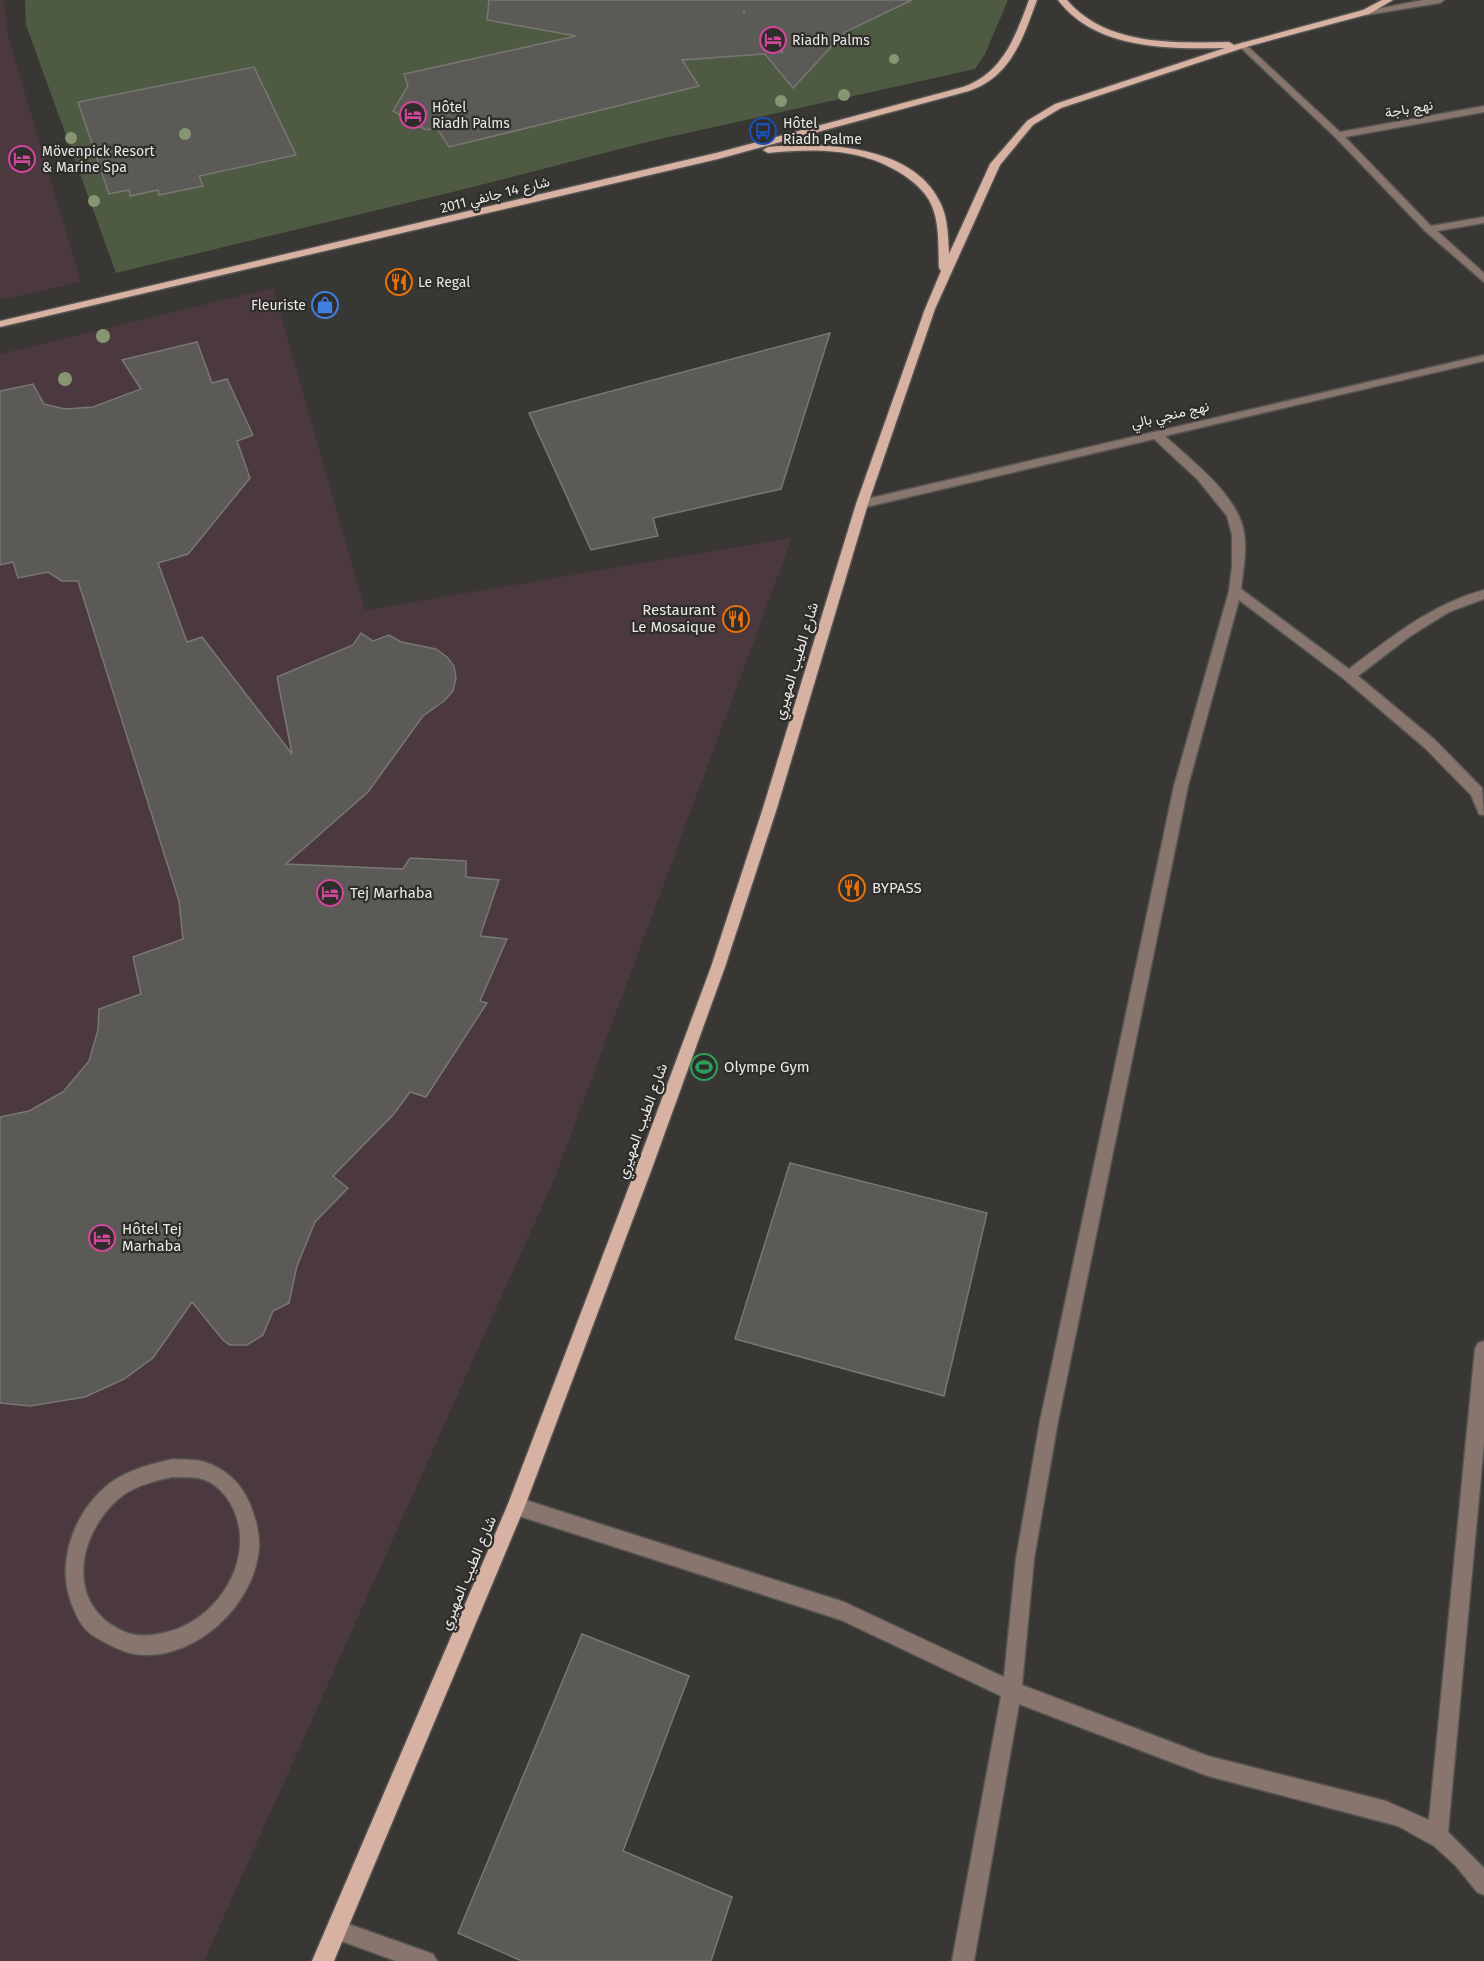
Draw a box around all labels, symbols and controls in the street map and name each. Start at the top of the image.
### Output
hotel icon: Riadh Palms [758,25,788,55]
place label: Riadh Palms [792,32,870,49]
street label: نهج باجة [1384,96,1435,124]
place label: Hôtel Riadh Palms [432,99,510,132]
hotel icon: Hôtel Riadh Palms [398,100,428,130]
place label: Hôtel Riadh Palme [783,115,862,148]
bus stop icon: Hôtel Riadh Palme [748,116,778,146]
place label: Mövenpick Resort & Marine Spa [42,143,156,176]
hotel icon: Mövenpick Resort & Marine Spa [7,144,37,174]
street label: شارع 14 جانفي 2011 [438,173,552,220]
restaurant icon: Le Regal [384,267,414,297]
place label: Le Regal [418,274,470,291]
shop icon: Fleuriste [310,290,340,320]
place label: Fleuriste [251,297,306,314]
street label: نهج منجي بالي [1129,398,1211,435]
street label: شارع الطيب المهيري [770,600,826,723]
place label: Restaurant Le Mosaique [631,601,717,636]
restaurant icon: Restaurant Le Mosaique [721,604,751,634]
restaurant icon: BYPASS [837,873,867,903]
hotel icon: Tej Marhaba [315,878,345,908]
place label: BYPASS [872,879,922,897]
place label: Tej Marhaba [350,884,433,902]
sports icon: Olympe Gym [689,1052,719,1082]
place label: Olympe Gym [724,1058,810,1076]
street label: شارع الطيب المهيري [613,1061,675,1183]
place label: Hôtel Tej Marhaba [122,1220,182,1255]
hotel icon: Hôtel Tej Marhaba [87,1223,117,1253]
street label: شارع الطيب المهيري [436,1513,504,1634]

